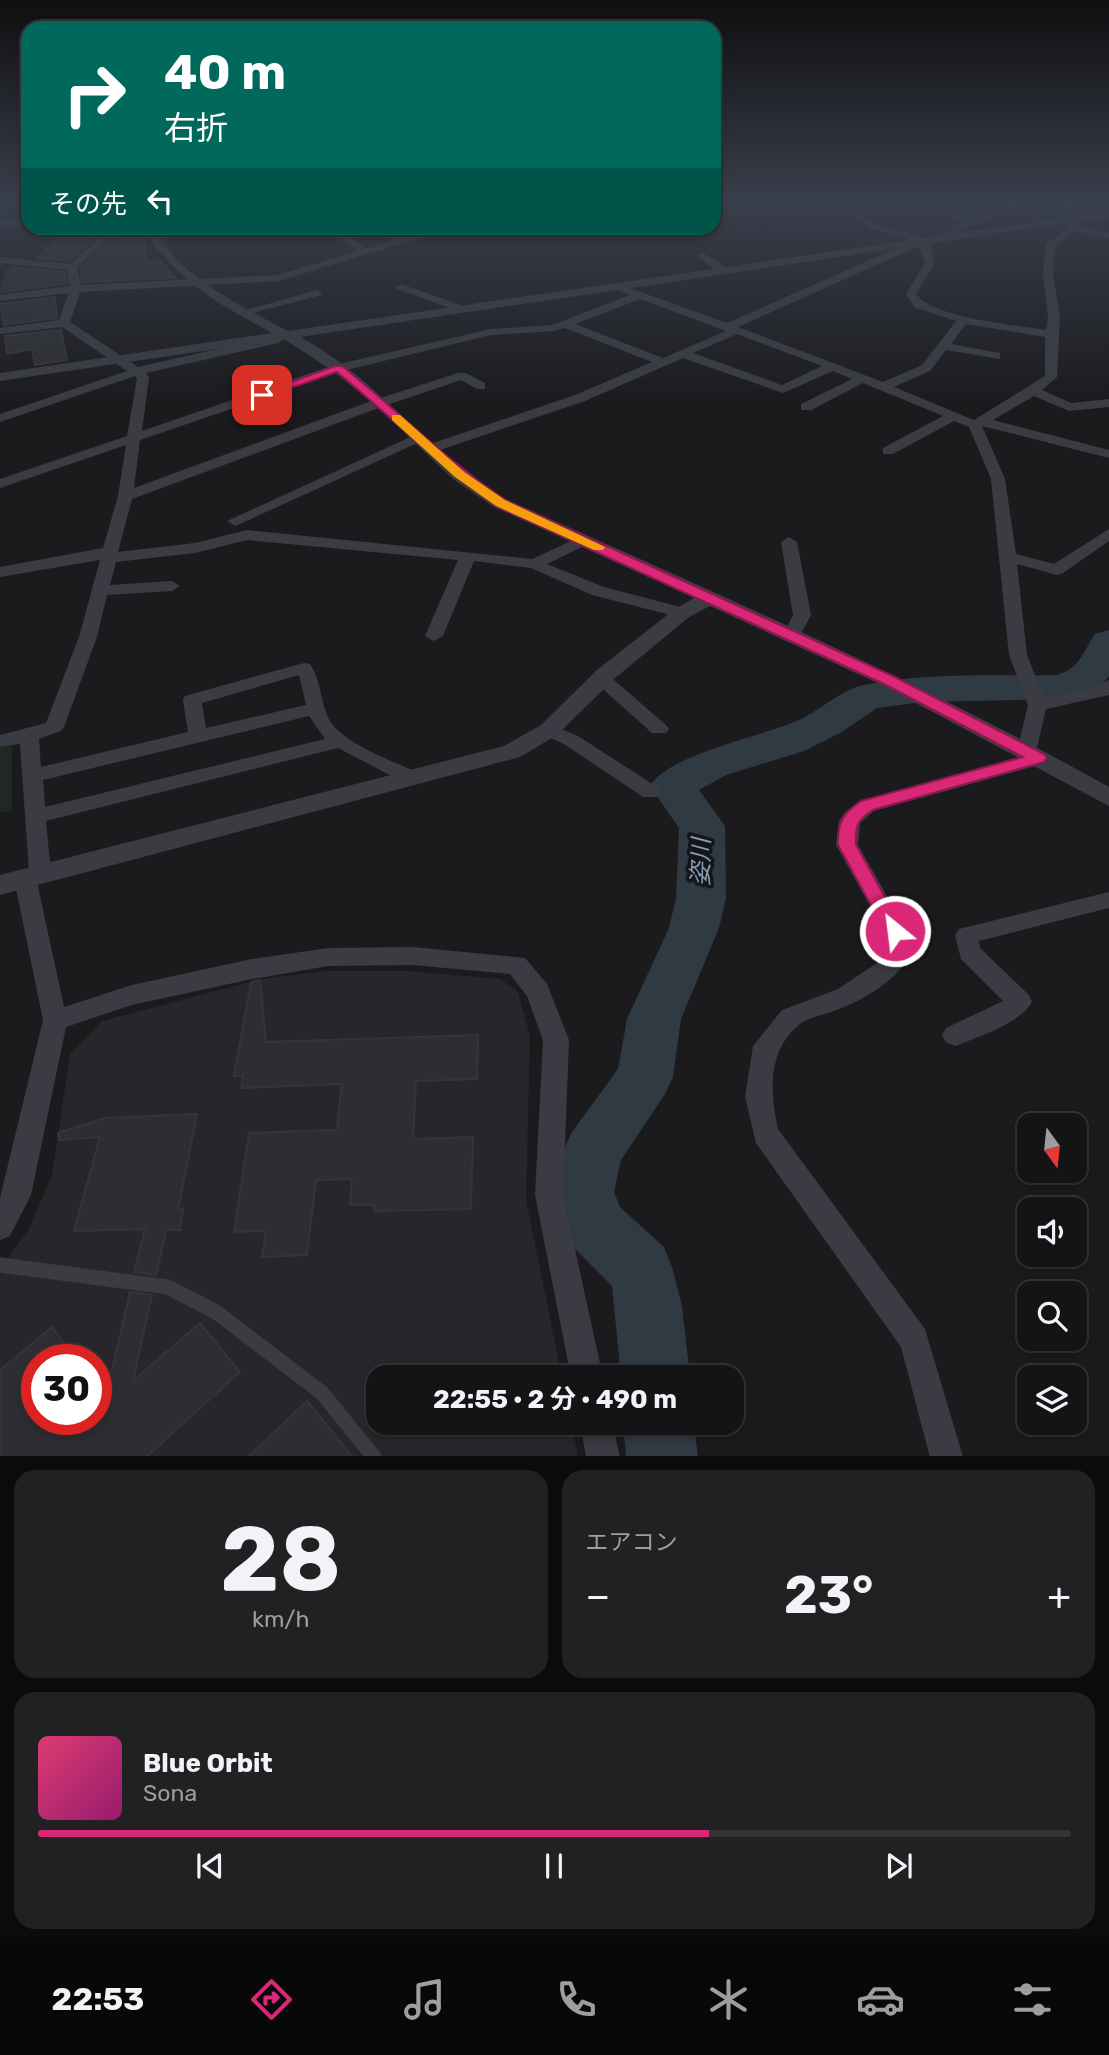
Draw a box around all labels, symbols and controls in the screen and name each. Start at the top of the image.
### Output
text: 40 m [164,43,286,101]
icon: right [49,49,140,140]
text: 右折 [164,109,228,147]
icon: left [141,182,179,220]
text: その先 [49,189,127,220]
pin [232,365,292,425]
icon: arrive [243,376,281,414]
water label: 姿川 [687,835,715,886]
position arrow [858,894,932,968]
north arrow [1017,1113,1087,1183]
map controls [1017,1113,1087,1435]
button: sound [1017,1197,1087,1267]
button: search [1017,1281,1087,1351]
speed limit sign: 30 [21,1344,112,1435]
button: layers [1017,1365,1087,1435]
text: 22:55 · 2 分 · 490 m [433,1384,677,1415]
text: 28 [220,1505,341,1613]
text: エアコン [586,1528,678,1556]
text: 23° [784,1564,873,1626]
text: − [586,1573,610,1619]
text: + [1047,1573,1071,1619]
text: km/h [252,1605,309,1633]
text: Blue Orbit [143,1748,273,1779]
text: Sona [143,1779,197,1807]
icon: previous [191,1847,229,1885]
icon: pause [535,1847,573,1885]
icon: next [880,1847,918,1885]
icon: directions [247,1975,296,2024]
icon: music [400,1975,449,2024]
icon: phone [552,1975,601,2024]
icon: climate [704,1975,753,2024]
icon: car [856,1975,905,2024]
icon: filters [1008,1975,1057,2024]
text: 22:53 [52,1980,144,2018]

